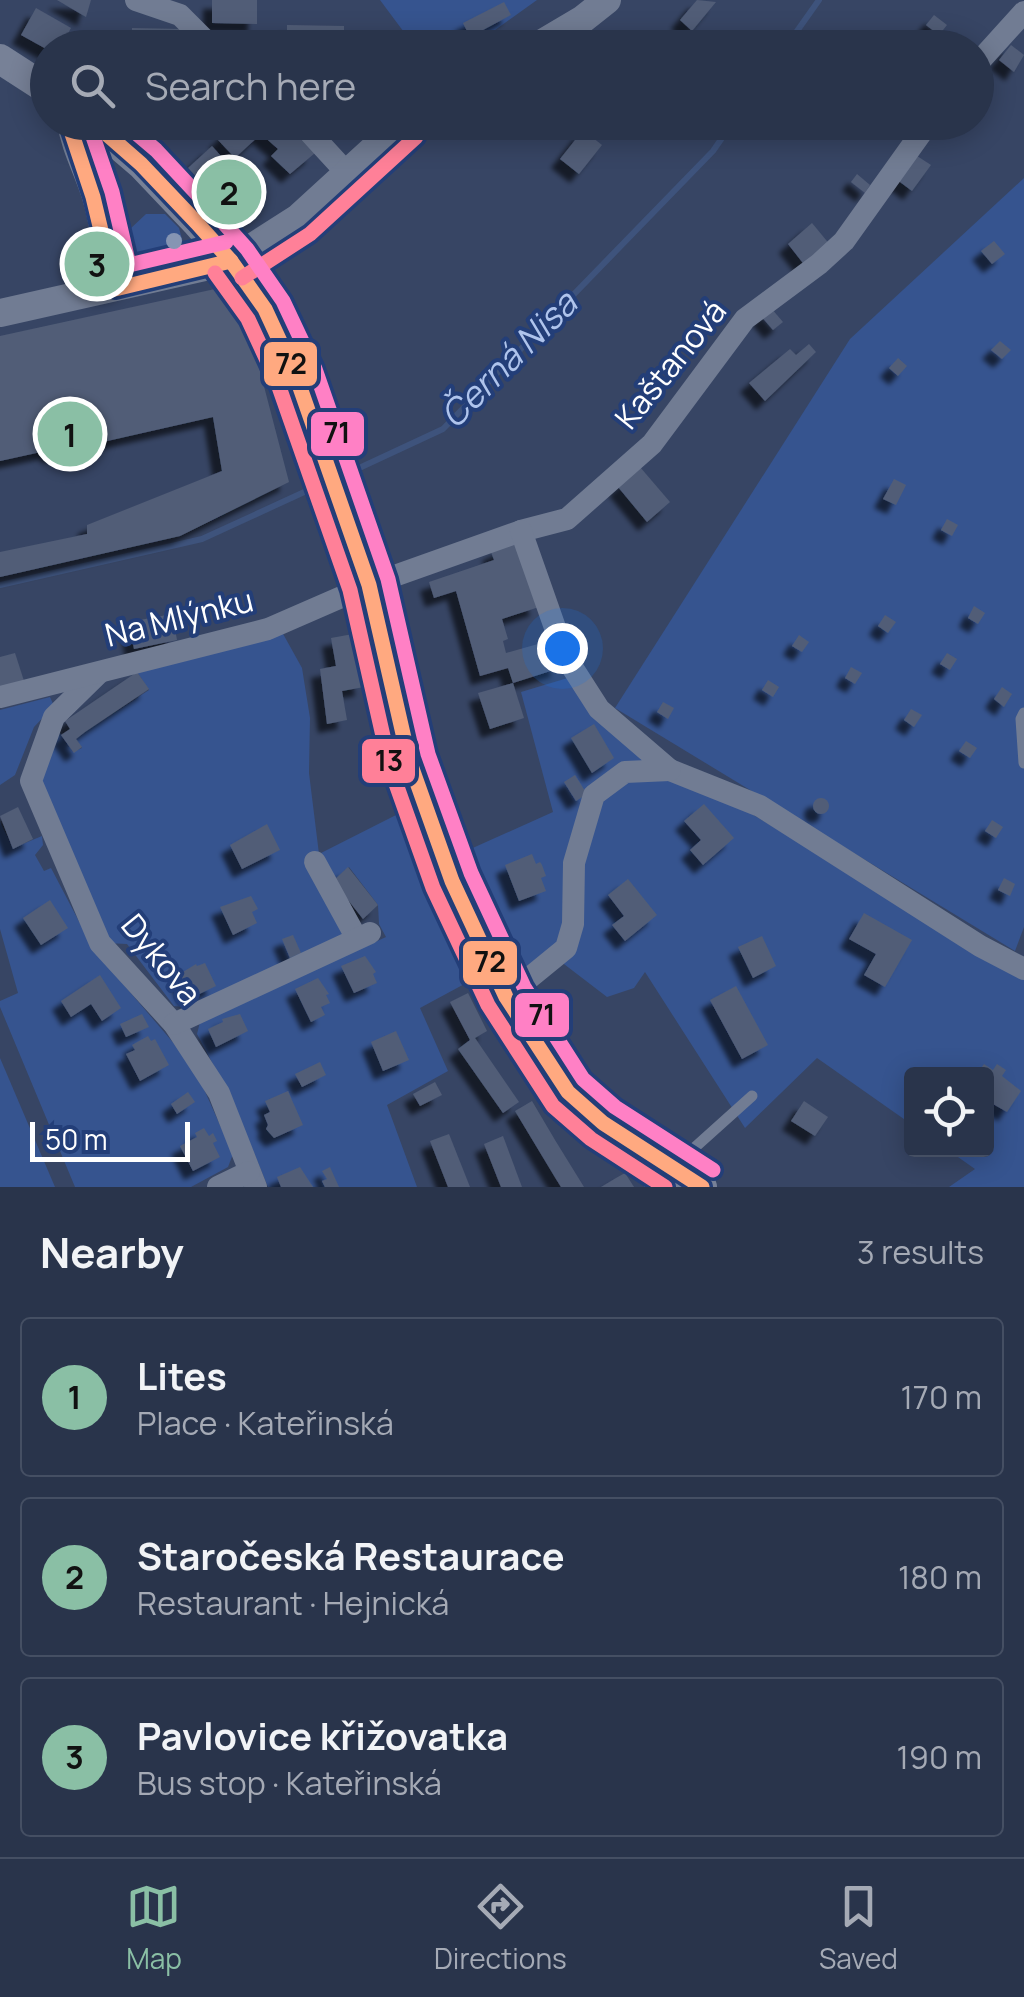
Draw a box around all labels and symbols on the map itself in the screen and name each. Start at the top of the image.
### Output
pin: 2 [196,154,262,230]
pin: 3 [64,226,130,302]
water label: Černá Nisa [429,279,588,438]
street label: Kaštanová [604,290,736,438]
line badge: 72 [262,340,319,388]
text: 72 [275,344,307,382]
pin: 1 [38,396,102,472]
line badge: 71 [309,410,366,458]
text: 71 [323,413,351,451]
street label: Na Mlýnku [100,577,258,657]
your location [537,623,588,674]
line badge: 13 [360,737,417,785]
text: 13 [375,741,403,779]
street label: Dykova [112,904,212,1014]
line badge: 72 [461,939,519,987]
text: 72 [474,942,506,980]
line badge: 71 [513,991,571,1039]
text: 71 [528,995,556,1033]
scale bar [30,1117,190,1162]

